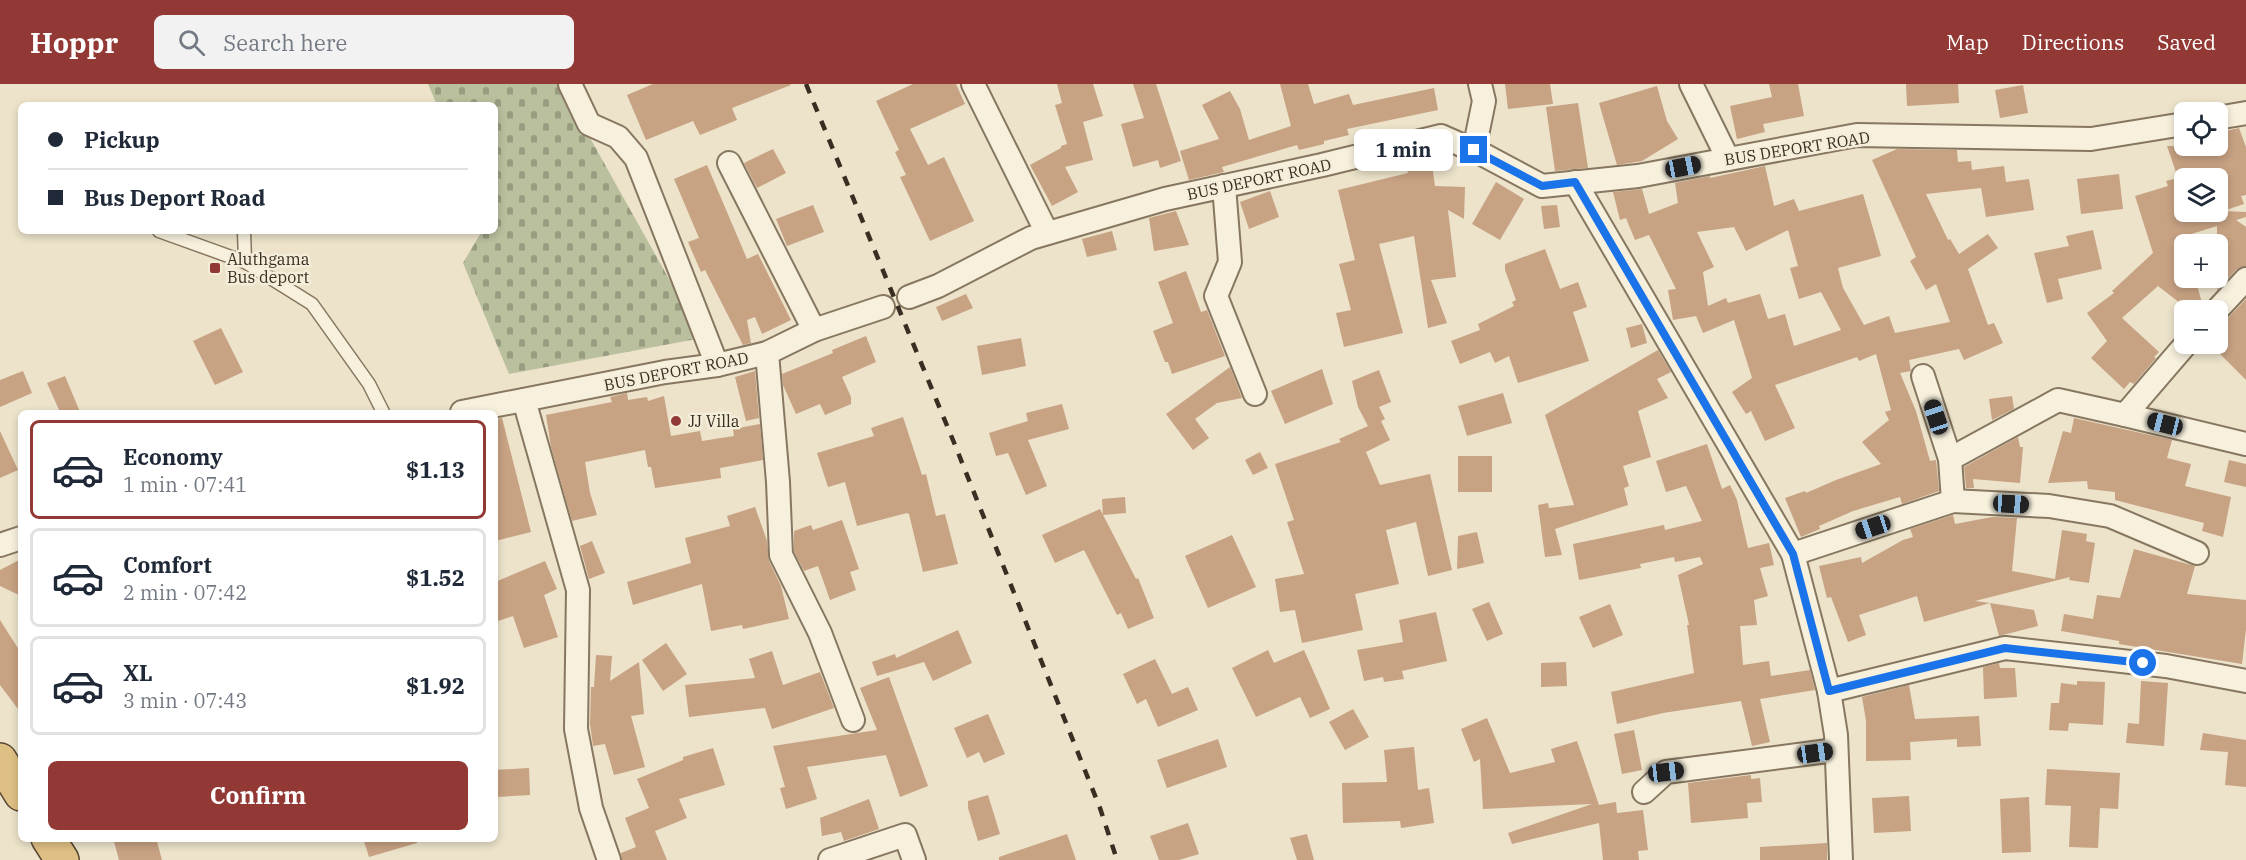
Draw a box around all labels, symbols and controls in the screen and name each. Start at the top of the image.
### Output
search box [154,15,574,69]
text: Hoppr [30,24,118,61]
icon: search [175,26,208,59]
text: Search here [223,28,347,57]
text: Map [1946,28,1989,56]
text: Directions [2022,28,2124,56]
text: Saved [2157,28,2216,56]
map controls [2174,102,2228,354]
button: locate [2174,102,2228,156]
text: Pickup [84,125,160,154]
street label: BUS DEPORT ROAD [1723,127,1871,169]
callout: 1 min [1354,129,1453,171]
text: 1 min [1376,136,1432,163]
route end [1460,136,1487,163]
street label: BUS DEPORT ROAD [1185,154,1333,204]
car [1664,155,1702,179]
button: layers [2174,168,2228,222]
text: Bus Deport Road [84,183,265,212]
button: + [2174,234,2228,288]
place label: Aluthgama Bus deport [227,249,310,287]
marker: Aluthgama Bus deport [208,261,222,275]
button: − [2174,300,2228,354]
street label: BUS DEPORT ROAD [602,347,750,395]
car [1922,397,1950,437]
place label: JJ Villa [688,411,740,431]
car [2145,411,2185,437]
marker: JJ Villa [669,414,683,428]
text: Economy [123,442,223,471]
icon: car [51,443,105,497]
text: $1.13 [406,455,465,484]
text: 1 min · 07:41 [123,471,247,498]
car [1993,494,2029,514]
car [1853,513,1893,541]
text: Comfort [123,550,212,579]
icon: car [51,551,105,605]
text: $1.52 [406,563,465,592]
text: 2 min · 07:42 [123,579,247,606]
route start [2129,649,2156,676]
text: XL [123,658,153,687]
icon: car [51,659,105,713]
text: $1.92 [406,671,465,700]
text: 3 min · 07:43 [123,687,247,714]
car [1796,742,1834,764]
button: Confirm [48,761,468,830]
car [1647,761,1685,783]

